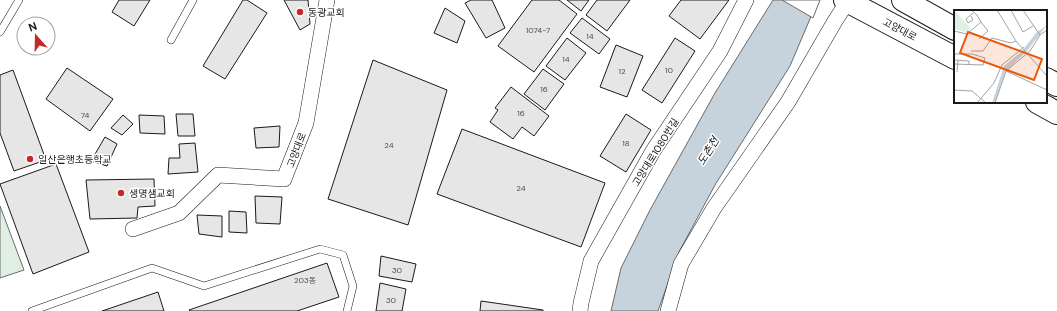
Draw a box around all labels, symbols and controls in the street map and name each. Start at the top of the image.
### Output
place label: 동광교회 [308,6,345,19]
marker: 동광교회 [295,7,305,17]
inset map [954,10,1047,103]
street label: 고양대로 [880,15,919,44]
north arrow [16,16,56,56]
text: N [26,19,39,35]
house number: 1074-7 [526,25,550,35]
house number: 14 [586,31,594,41]
house number: 14 [562,54,570,64]
house number: 10 [665,65,674,75]
house number: 12 [618,66,626,76]
house number: 16 [540,84,548,94]
house number: 16 [517,108,525,118]
house number: 74 [81,110,89,120]
street label: 고양대로1080번길 [629,116,682,189]
street label: 고양대로 [284,131,309,170]
water label: 도촌천 [694,133,723,168]
house number: 18 [622,138,630,148]
house number: 24 [384,140,394,150]
place label: 일산은행초등학교 [38,153,112,166]
marker: 일산은행초등학교 [25,154,35,164]
house number: 24 [516,183,526,193]
place label: 생명샘교회 [129,187,175,200]
marker: 생명샘교회 [116,188,126,198]
house number: 30 [392,265,403,275]
house number: 203동 [294,275,316,285]
house number: 30 [386,295,397,305]

